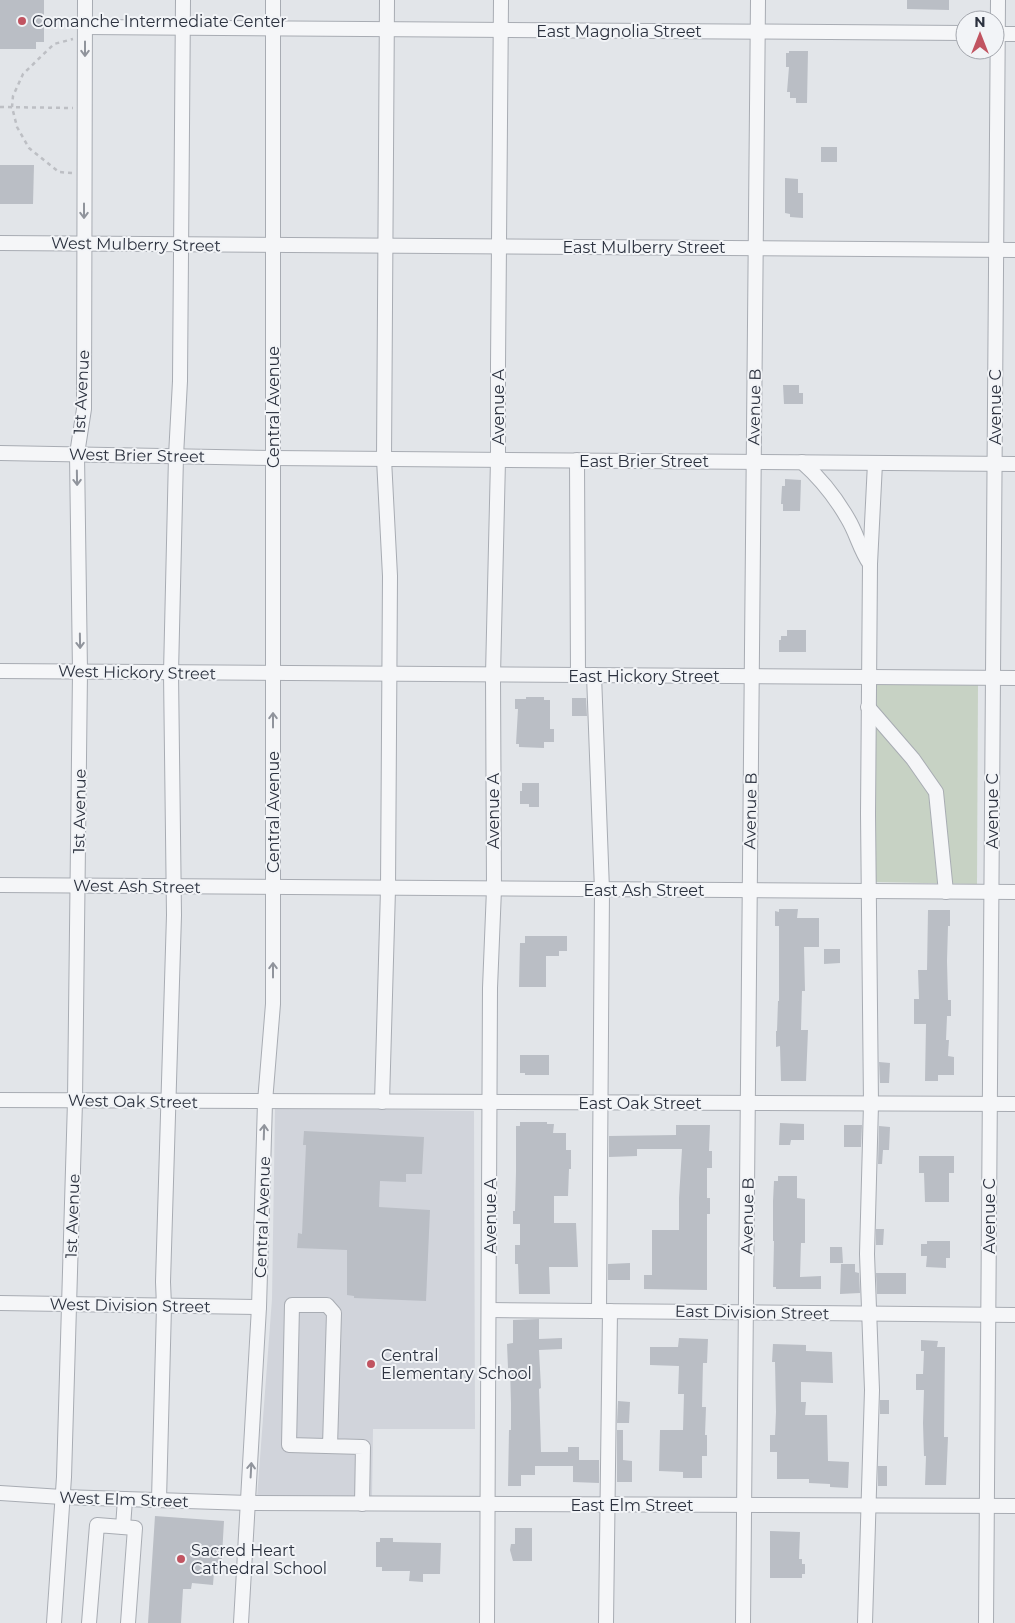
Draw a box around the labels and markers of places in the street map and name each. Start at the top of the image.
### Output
place label: Comanche Intermediate Center [32,12,287,31]
marker: Comanche Intermediate Center [16,15,28,27]
place label: Central Elementary School [381,1346,532,1383]
marker: Central Elementary School [365,1358,377,1370]
place label: Sacred Heart Cathedral School [191,1541,327,1578]
marker: Sacred Heart Cathedral School [175,1553,187,1565]

